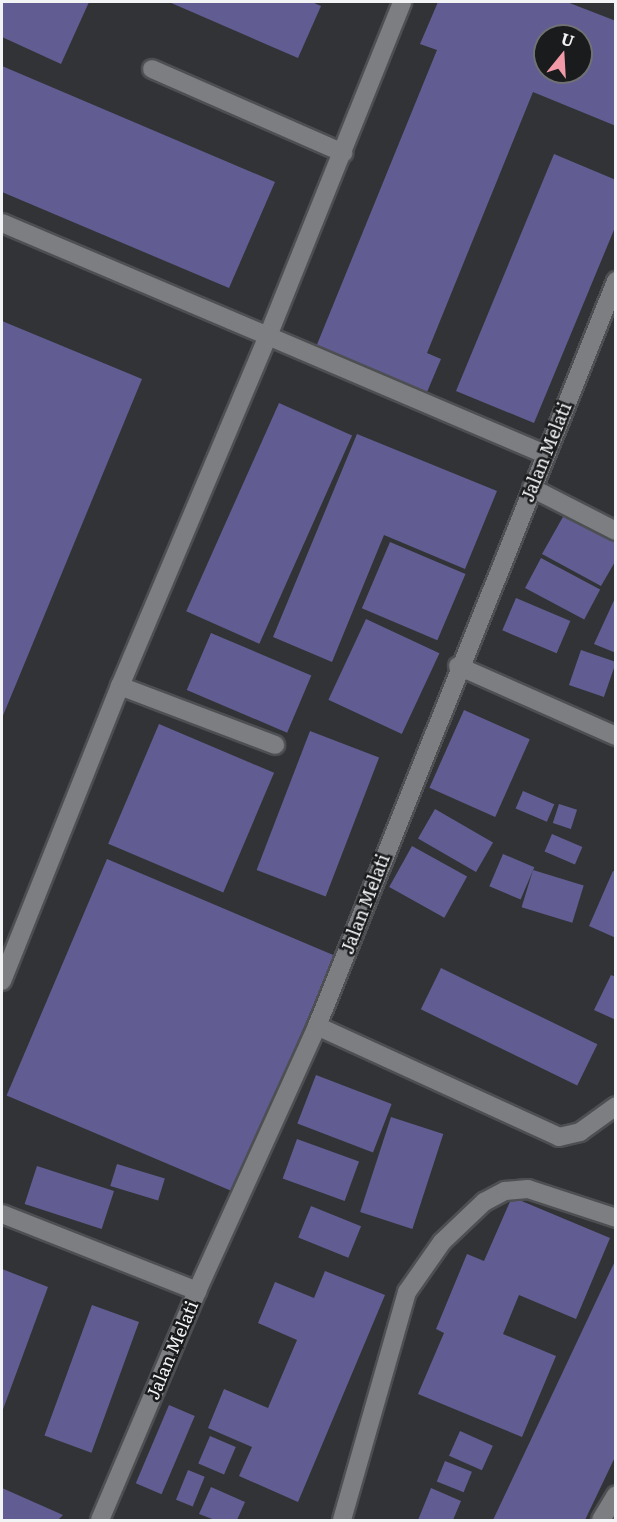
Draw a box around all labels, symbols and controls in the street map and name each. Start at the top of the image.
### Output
north arrow [533,24,593,84]
text: U [558,25,578,52]
street label: Jalan Melati [516,399,576,505]
street label: Jalan Melati [336,851,394,957]
street label: Jalan Melati [141,1297,203,1403]

